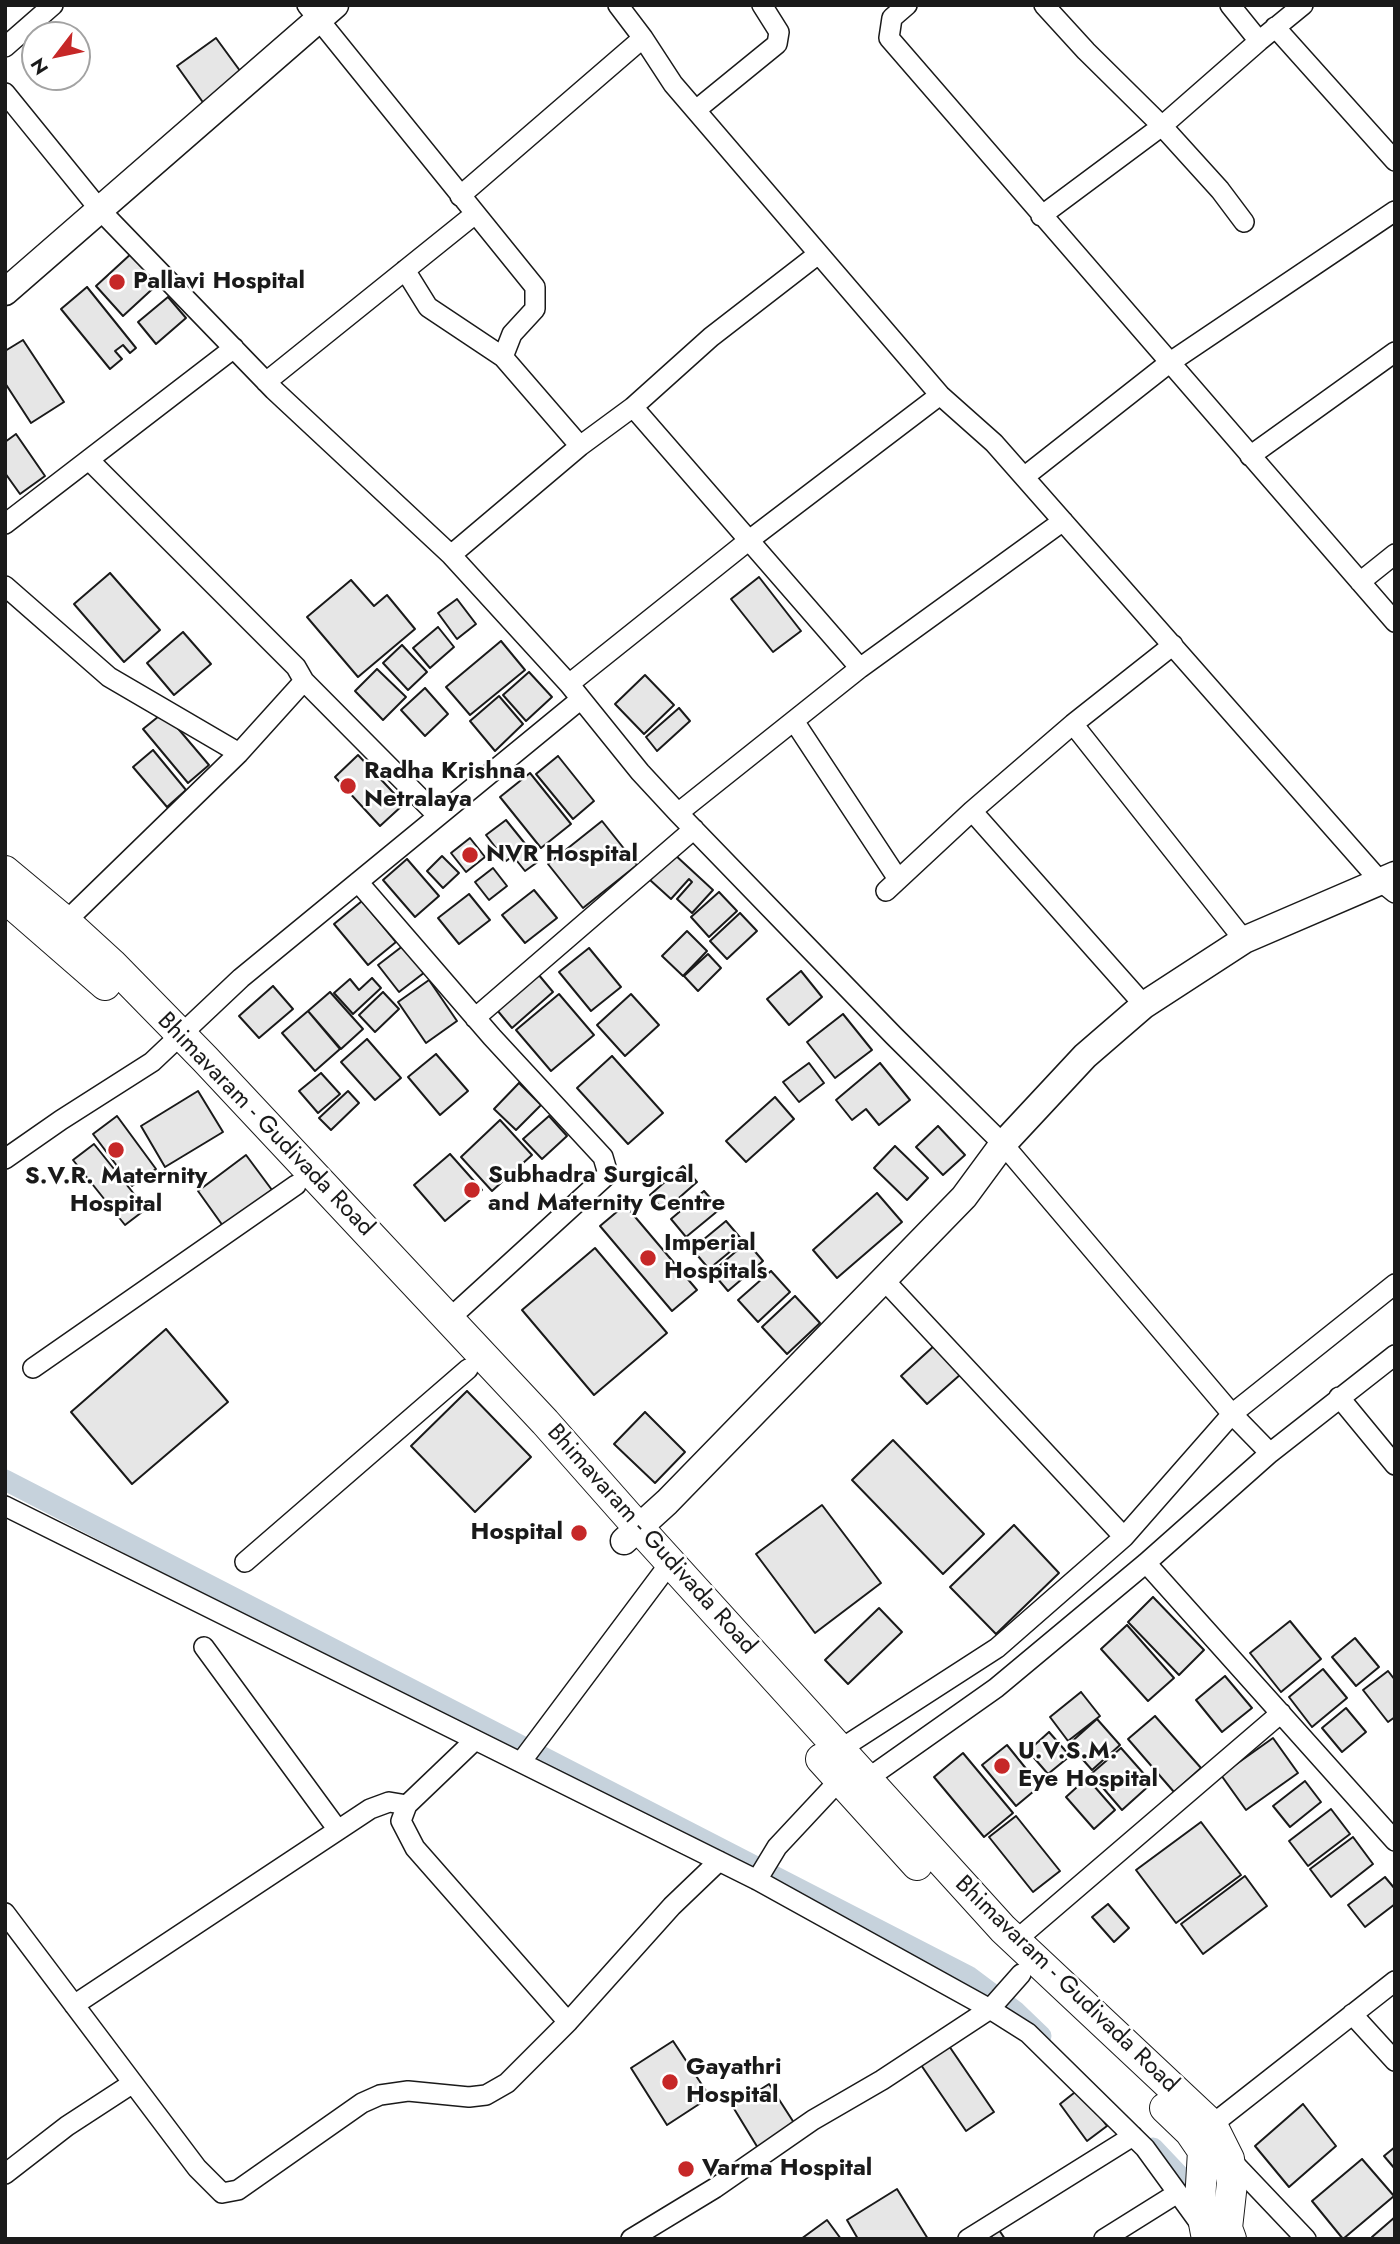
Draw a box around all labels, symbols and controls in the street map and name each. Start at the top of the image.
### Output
north arrow [21,21,91,91]
text: N [24,53,55,80]
place label: Pallavi Hospital [133,268,305,296]
marker: Pallavi Hospital [107,272,127,292]
place label: Radha Krishna Netralaya [364,758,526,814]
marker: Radha Krishna Netralaya [338,776,358,796]
place label: NVR Hospital [486,841,638,869]
marker: NVR Hospital [460,845,480,865]
street label: Bhimavaram - Gudivada Road [151,1007,379,1243]
marker: S.V.R. Maternity Hospital [106,1140,126,1160]
place label: Subhadra Surgical and Maternity Centre [488,1162,725,1218]
place label: S.V.R. Maternity Hospital [25,1163,207,1219]
marker: Subhadra Surgical and Maternity Centre [462,1180,482,1200]
place label: Imperial Hospitals [664,1230,767,1286]
marker: Imperial Hospitals [638,1248,658,1268]
street label: Bhimavaram - Gudivada Road [540,1419,762,1661]
place label: Hospital [471,1519,563,1547]
marker: Hospital [569,1523,589,1543]
place label: U.V.S.M. Eye Hospital [1018,1738,1158,1794]
marker: U.V.S.M. Eye Hospital [992,1756,1012,1776]
street label: Bhimavaram - Gudivada Road [948,1871,1184,2099]
place label: Gayathri Hospital [686,2054,782,2110]
marker: Gayathri Hospital [660,2072,680,2092]
place label: Varma Hospital [702,2155,872,2183]
marker: Varma Hospital [676,2159,696,2179]

